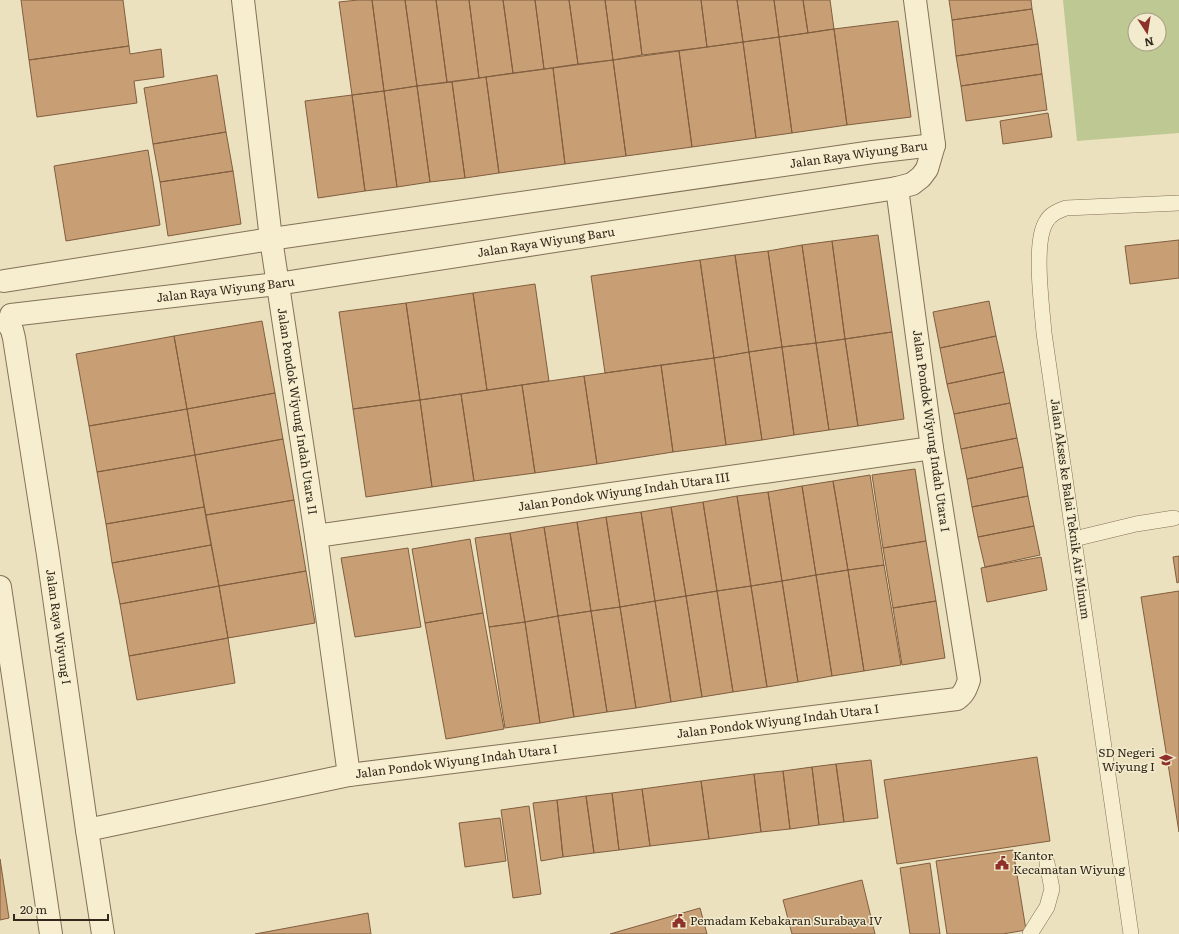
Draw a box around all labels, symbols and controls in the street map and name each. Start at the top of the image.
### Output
north arrow [1127,12,1167,52]
text: N [1143,34,1155,52]
street label: Jalan Raya Wiyung Baru [788,136,929,172]
street label: Jalan Raya Wiyung Baru [476,222,616,261]
street label: Jalan Raya Wiyung Baru [155,271,296,306]
street label: Jalan Pondok Wiyung Indah Utara II [274,307,323,516]
street label: Jalan Pondok Wiyung Indah Utara I [909,329,955,533]
street label: Jalan Akses ke Balai Teknik Air Minum [1047,397,1095,621]
street label: Jalan Pondok Wiyung Indah Utara III [517,467,731,515]
street label: Jalan Raya Wiyung I [42,568,76,686]
street label: Jalan Pondok Wiyung Indah Utara I [675,699,880,742]
street label: Jalan Pondok Wiyung Indah Utara I [354,739,559,782]
place label: SD Negeri Wiyung I [1098,743,1155,775]
school or university icon: SD Negeri Wiyung I [1158,752,1174,768]
place label: Kantor Kecamatan Wiyung [1013,846,1126,878]
public building icon: Kantor Kecamatan Wiyung [994,855,1010,871]
scale bar [14,896,108,922]
text: 20 m [20,900,47,918]
place label: Pemadam Kebakaran Surabaya IV [690,911,883,929]
public building icon: Pemadam Kebakaran Surabaya IV [671,913,687,929]

